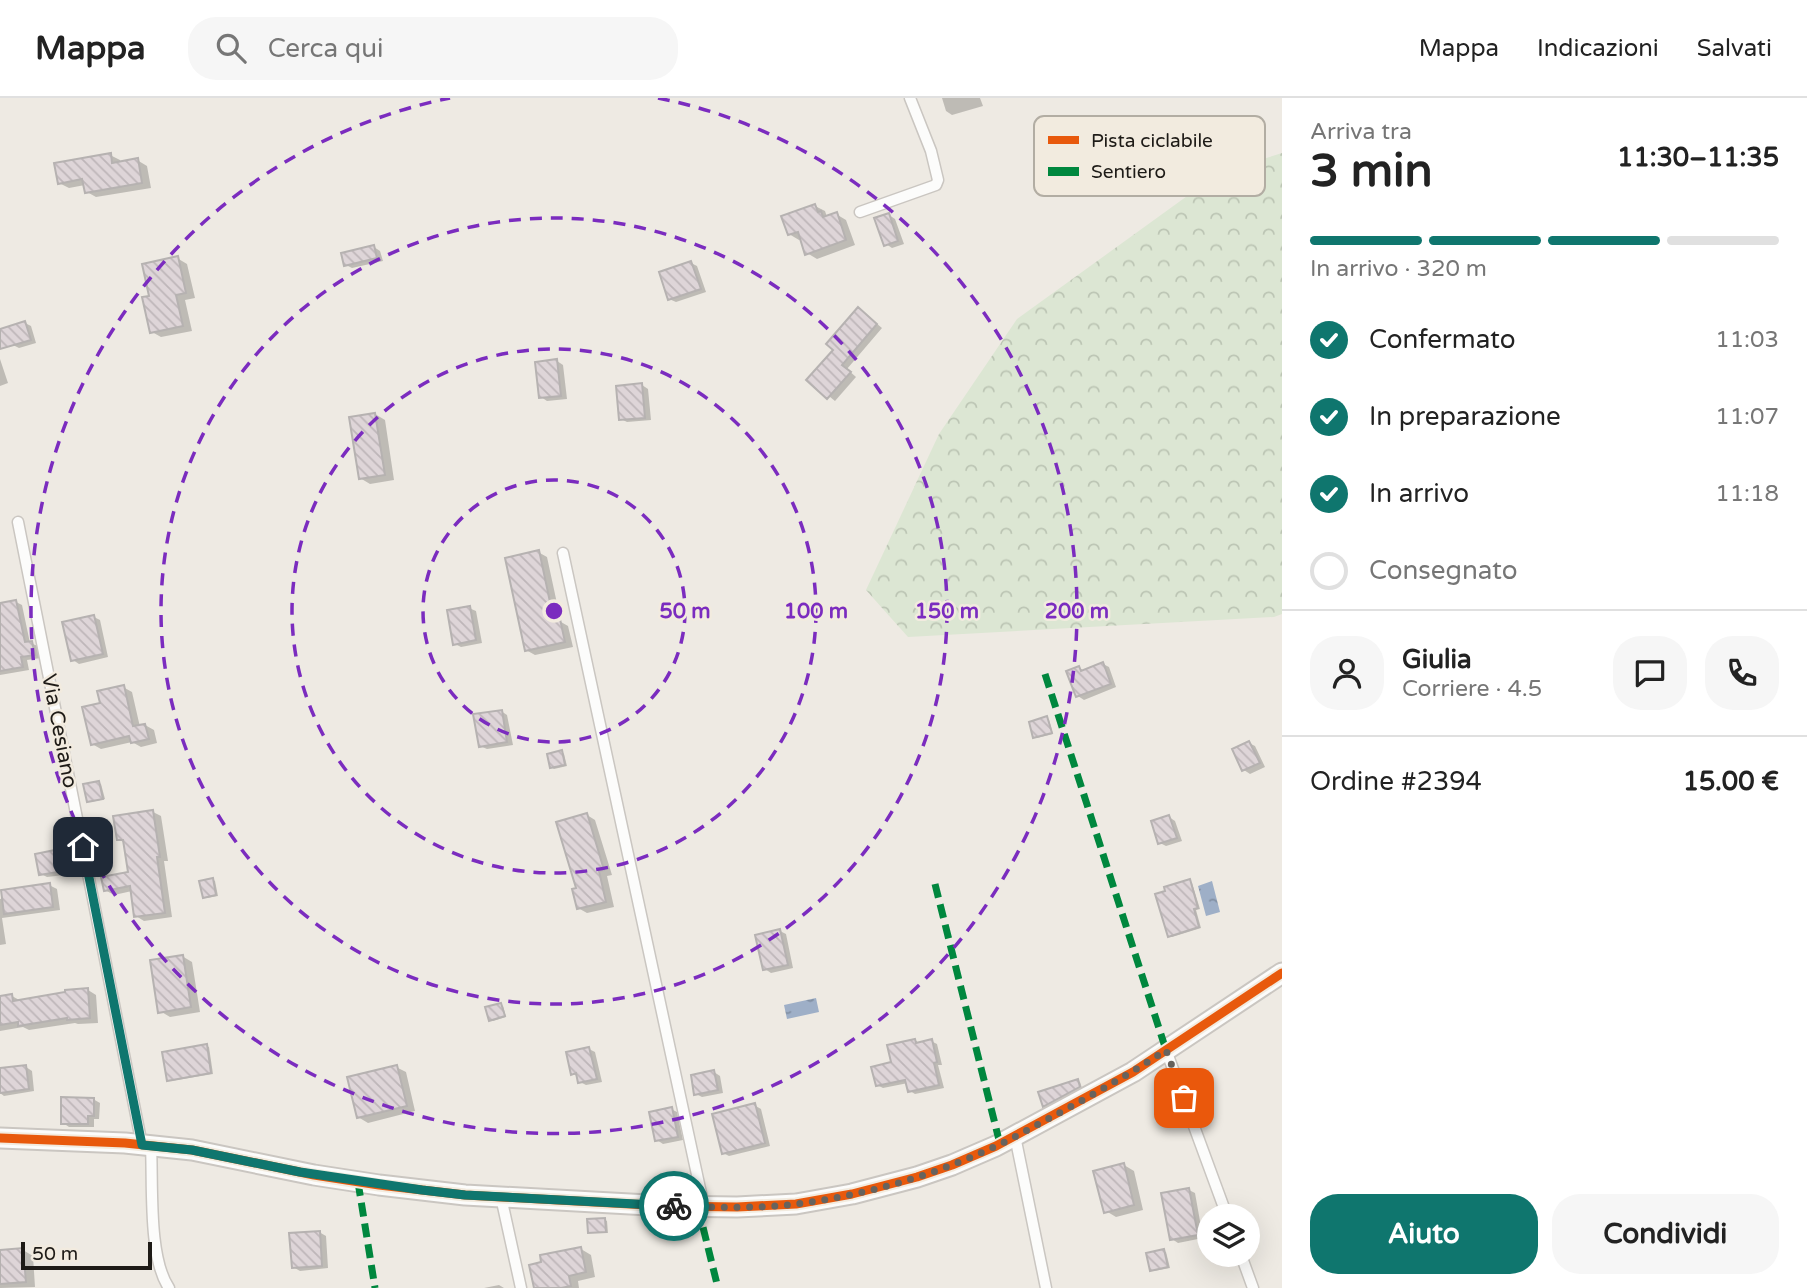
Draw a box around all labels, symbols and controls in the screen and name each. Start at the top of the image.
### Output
search box [188,17,678,80]
text: Mappa [35,29,146,68]
icon: search [212,29,250,67]
text: Cerca qui [268,33,384,64]
text: Mappa [1419,34,1499,63]
text: Indicazioni [1537,34,1659,63]
text: Salvati [1697,34,1772,63]
legend [1034,116,1265,196]
text: Arriva tra [1310,118,1412,146]
text: Pista ciclabile [1091,130,1213,152]
text: 11:30–11:35 [1617,142,1779,173]
text: 3 min [1310,144,1433,199]
text: Sentiero [1091,161,1166,183]
text: In arrivo · 320 m [1310,255,1487,283]
icon: check [1310,321,1348,359]
text: Confermato [1369,324,1516,355]
text: 11:03 [1715,326,1779,354]
icon: check [1310,398,1348,436]
text: In preparazione [1369,401,1561,432]
text: 11:07 [1715,403,1779,431]
icon: check [1310,475,1348,513]
text: In arrivo [1369,478,1469,509]
text: 11:18 [1715,480,1779,508]
text: Consegnato [1369,555,1518,586]
centre of rings [542,599,566,623]
text: 50 m [659,599,711,624]
text: 100 m [784,599,848,624]
text: 150 m [915,599,979,624]
text: 200 m [1045,599,1109,624]
button: person [1310,636,1384,710]
button: chat [1613,636,1687,710]
button: phone [1705,636,1779,710]
text: Giulia [1402,644,1472,675]
street label: Via Cesiano [36,672,83,790]
text: Corriere · 4.5 [1402,675,1542,703]
text: Ordine #2394 [1310,766,1482,797]
text: 15.00 € [1683,766,1779,797]
pin [53,817,113,877]
icon: home [64,828,102,866]
pin [1154,1068,1214,1128]
icon: bag [1165,1079,1203,1117]
courier [639,1171,709,1241]
icon: bike [655,1187,693,1225]
button: Aiuto [1310,1194,1538,1274]
button: Condividi [1552,1194,1779,1274]
map controls [1197,1204,1260,1267]
button: layers [1197,1204,1260,1267]
scale bar [21,1239,152,1271]
text: 50 m [32,1243,78,1265]

